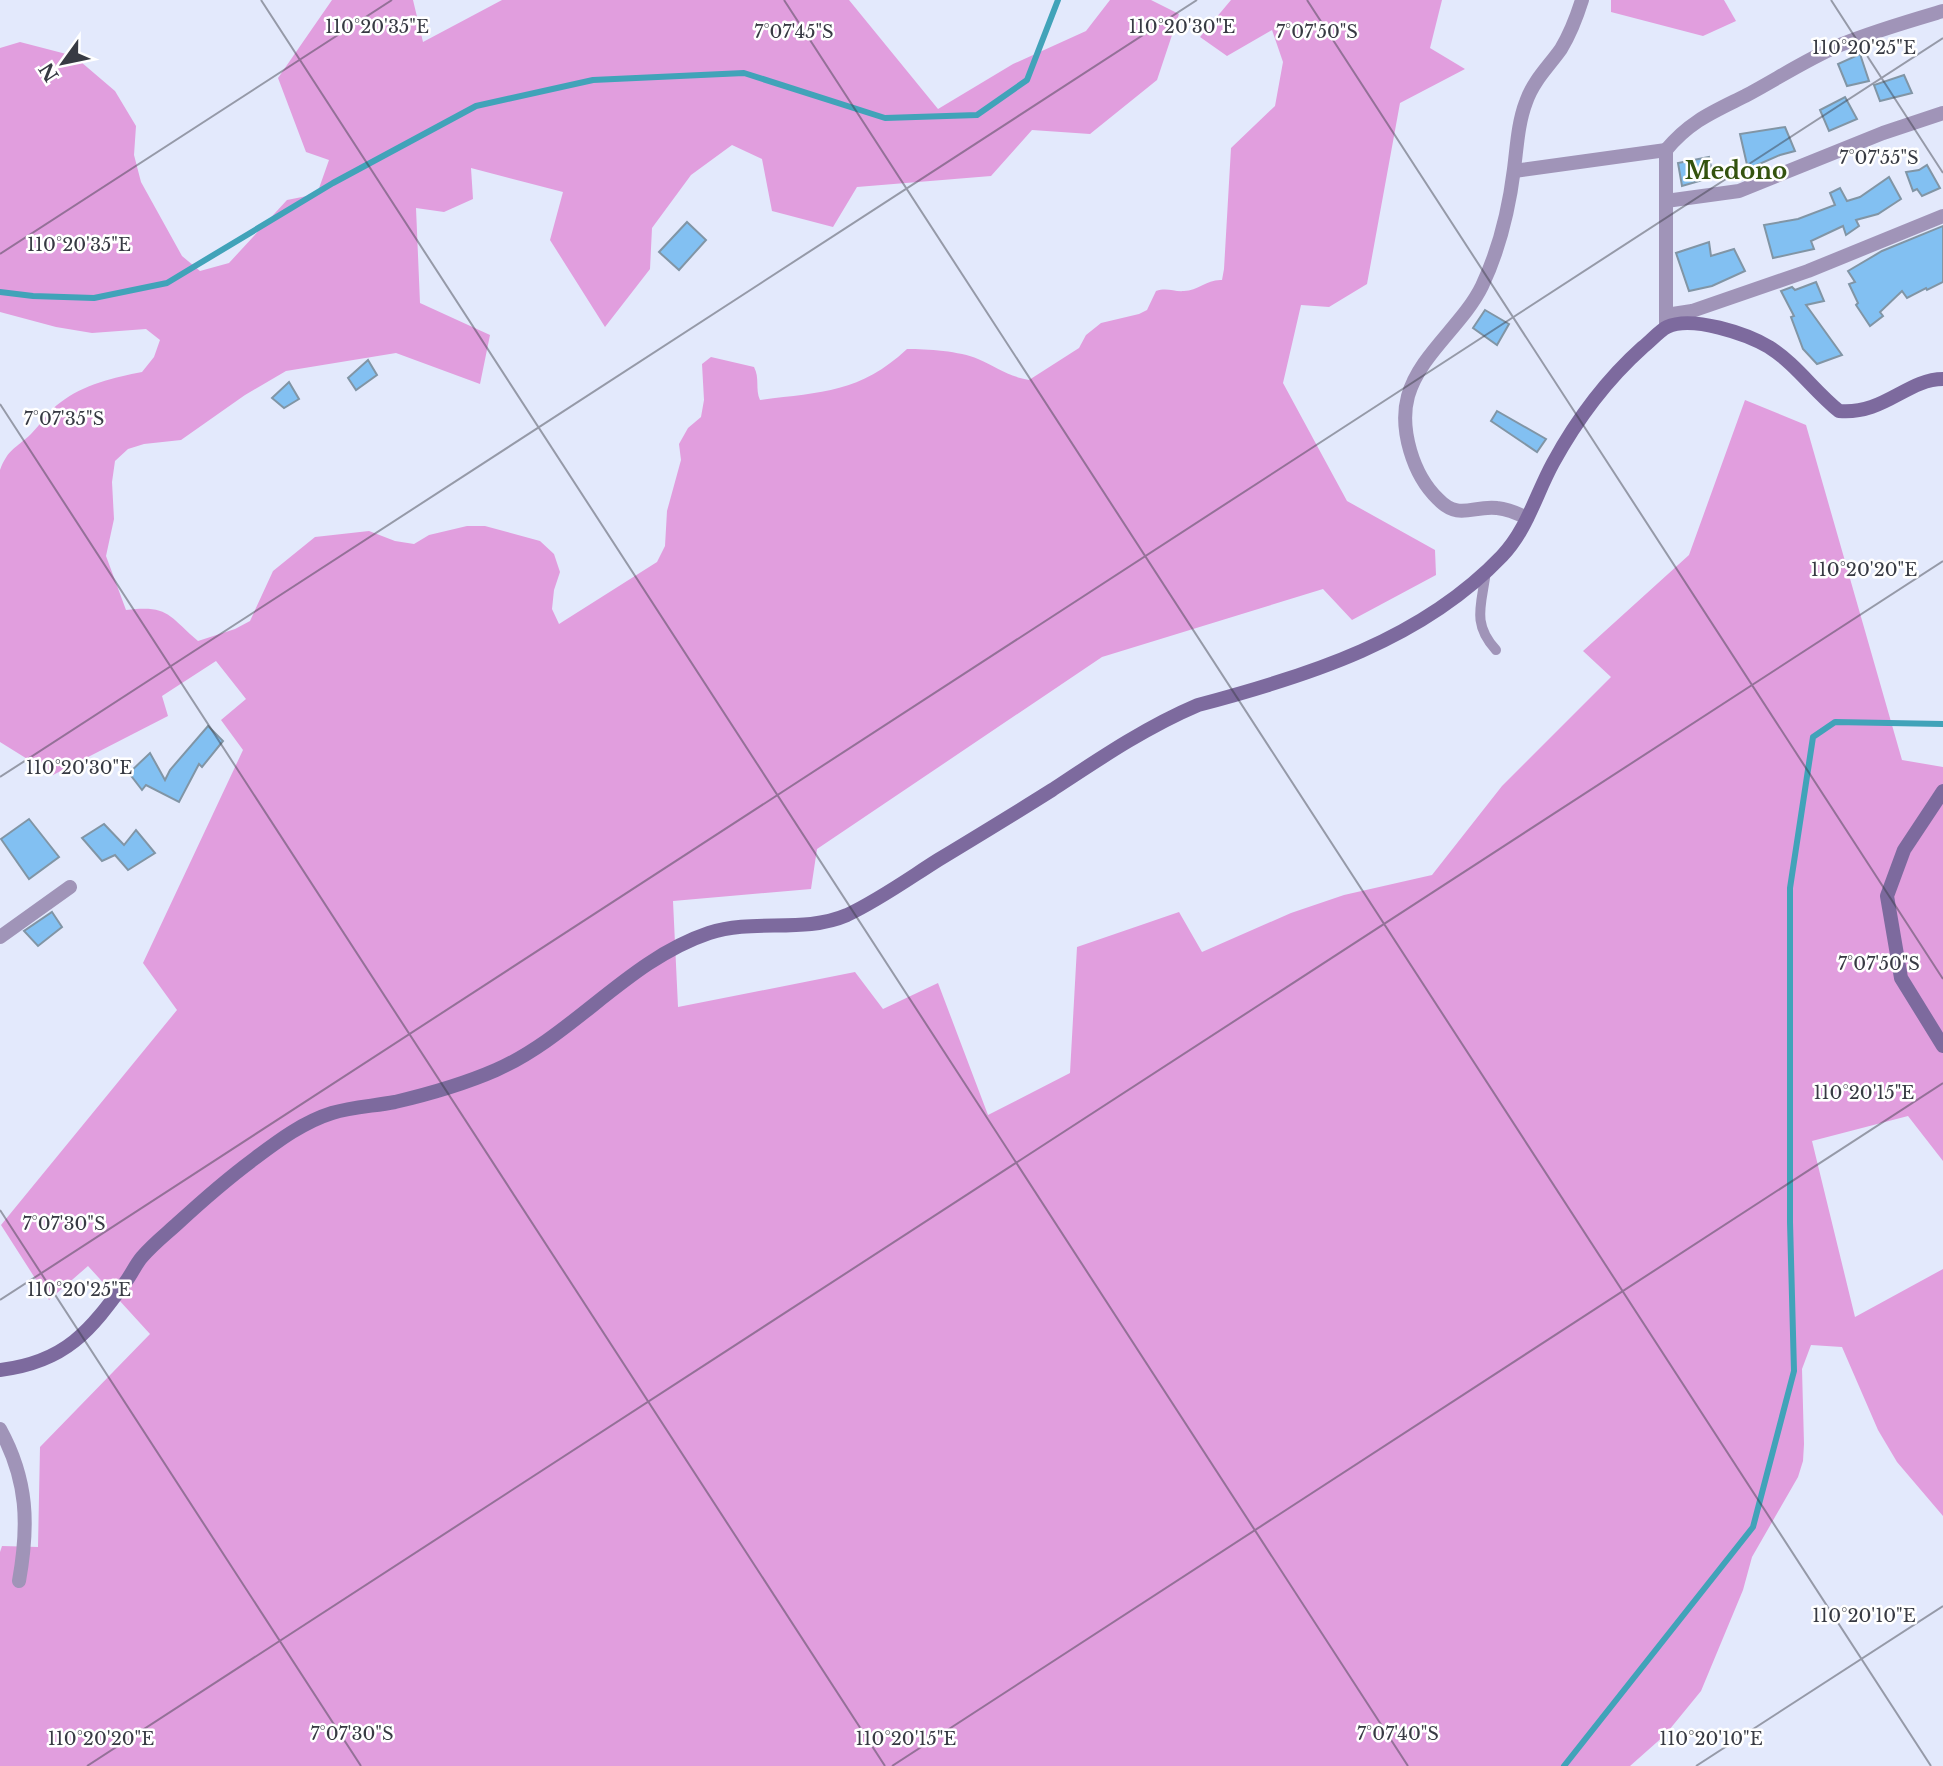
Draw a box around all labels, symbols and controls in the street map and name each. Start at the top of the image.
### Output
text: 110°20'35"E [325,16,429,38]
text: 110°20'30"E [1129,16,1235,38]
text: 7°07'45"S [754,21,834,43]
text: 7°07'50"S [1276,21,1358,43]
north arrow [28,28,98,98]
text: 110°20'25"E [1812,37,1916,59]
text: N [35,58,64,86]
text: 7°07'55"S [1839,147,1919,169]
district label: Medono [1685,157,1787,185]
text: 110°20'35"E [27,234,131,256]
text: 7°07'35"S [24,408,104,430]
text: 110°20'20"E [1811,559,1917,581]
text: 110°20'30"E [26,757,132,779]
text: 7°07'50"S [1838,953,1920,975]
text: 110°20'15"E [1814,1082,1914,1104]
text: 7°07'30"S [22,1213,106,1235]
text: 110°20'25"E [27,1279,131,1301]
text: 110°20'10"E [1812,1605,1916,1627]
text: 7°07'30"S [310,1723,394,1745]
text: 7°07'40"S [1357,1723,1439,1745]
text: 110°20'20"E [48,1728,154,1750]
text: 110°20'15"E [856,1728,956,1750]
text: 110°20'10"E [1659,1728,1763,1750]

